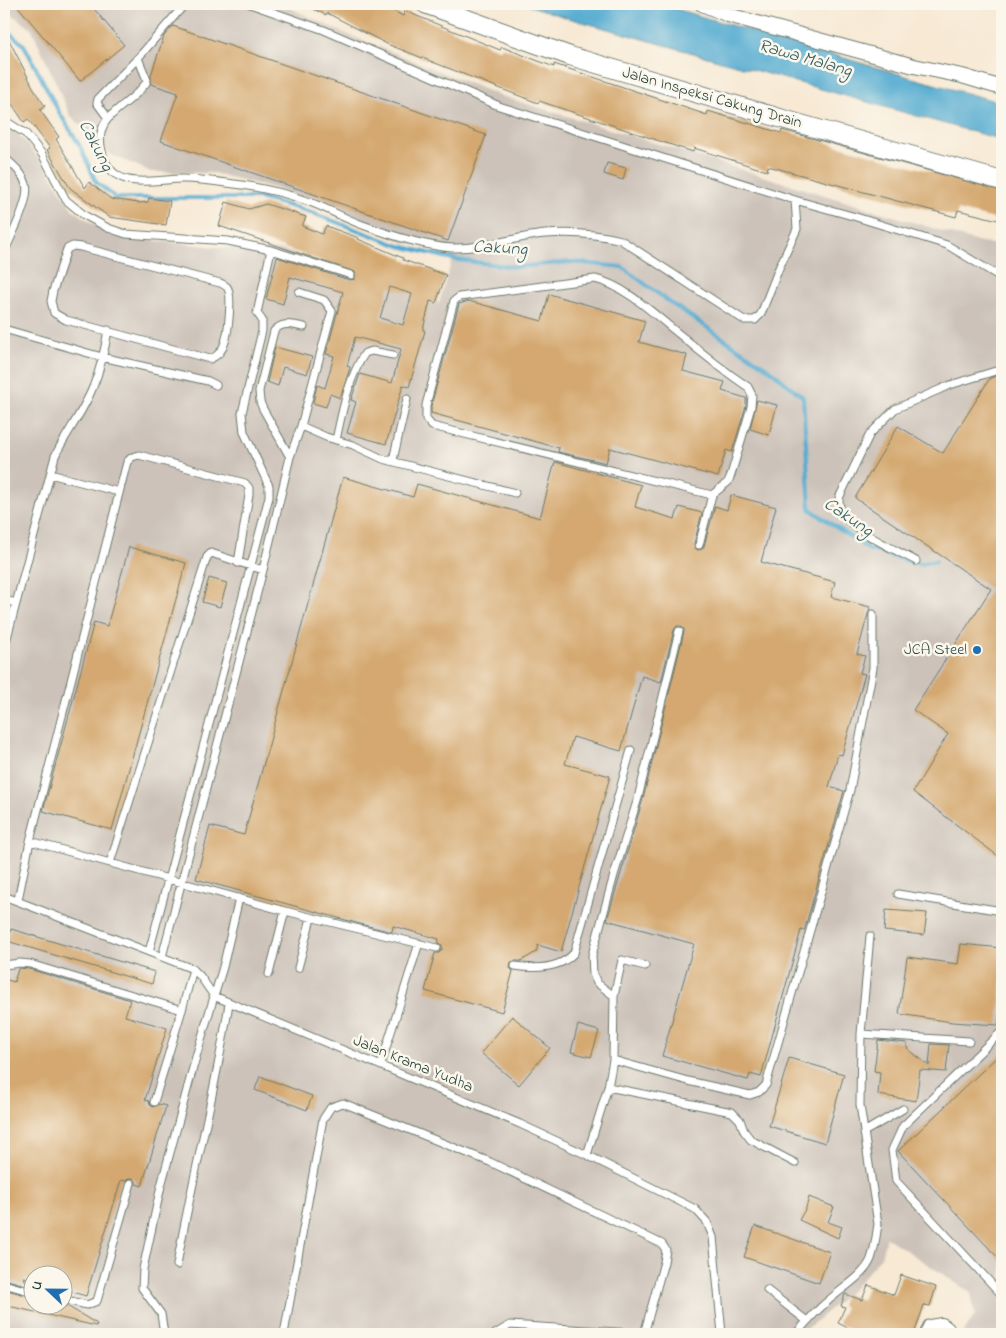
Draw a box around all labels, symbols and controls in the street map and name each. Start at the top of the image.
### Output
water label: Rawa Malang [755,33,856,85]
street label: Jalan Inspeksi Cakung Drain [619,61,805,135]
water label: Cakung [71,116,119,177]
water label: Cakung [472,235,529,263]
water label: Cakung [818,492,879,545]
place label: JCA Steel [904,638,967,662]
marker: JCA Steel [971,644,983,656]
street label: Jalan Krama Yudha [349,1029,477,1099]
north arrow [22,1266,72,1316]
text: U [26,1278,49,1294]

